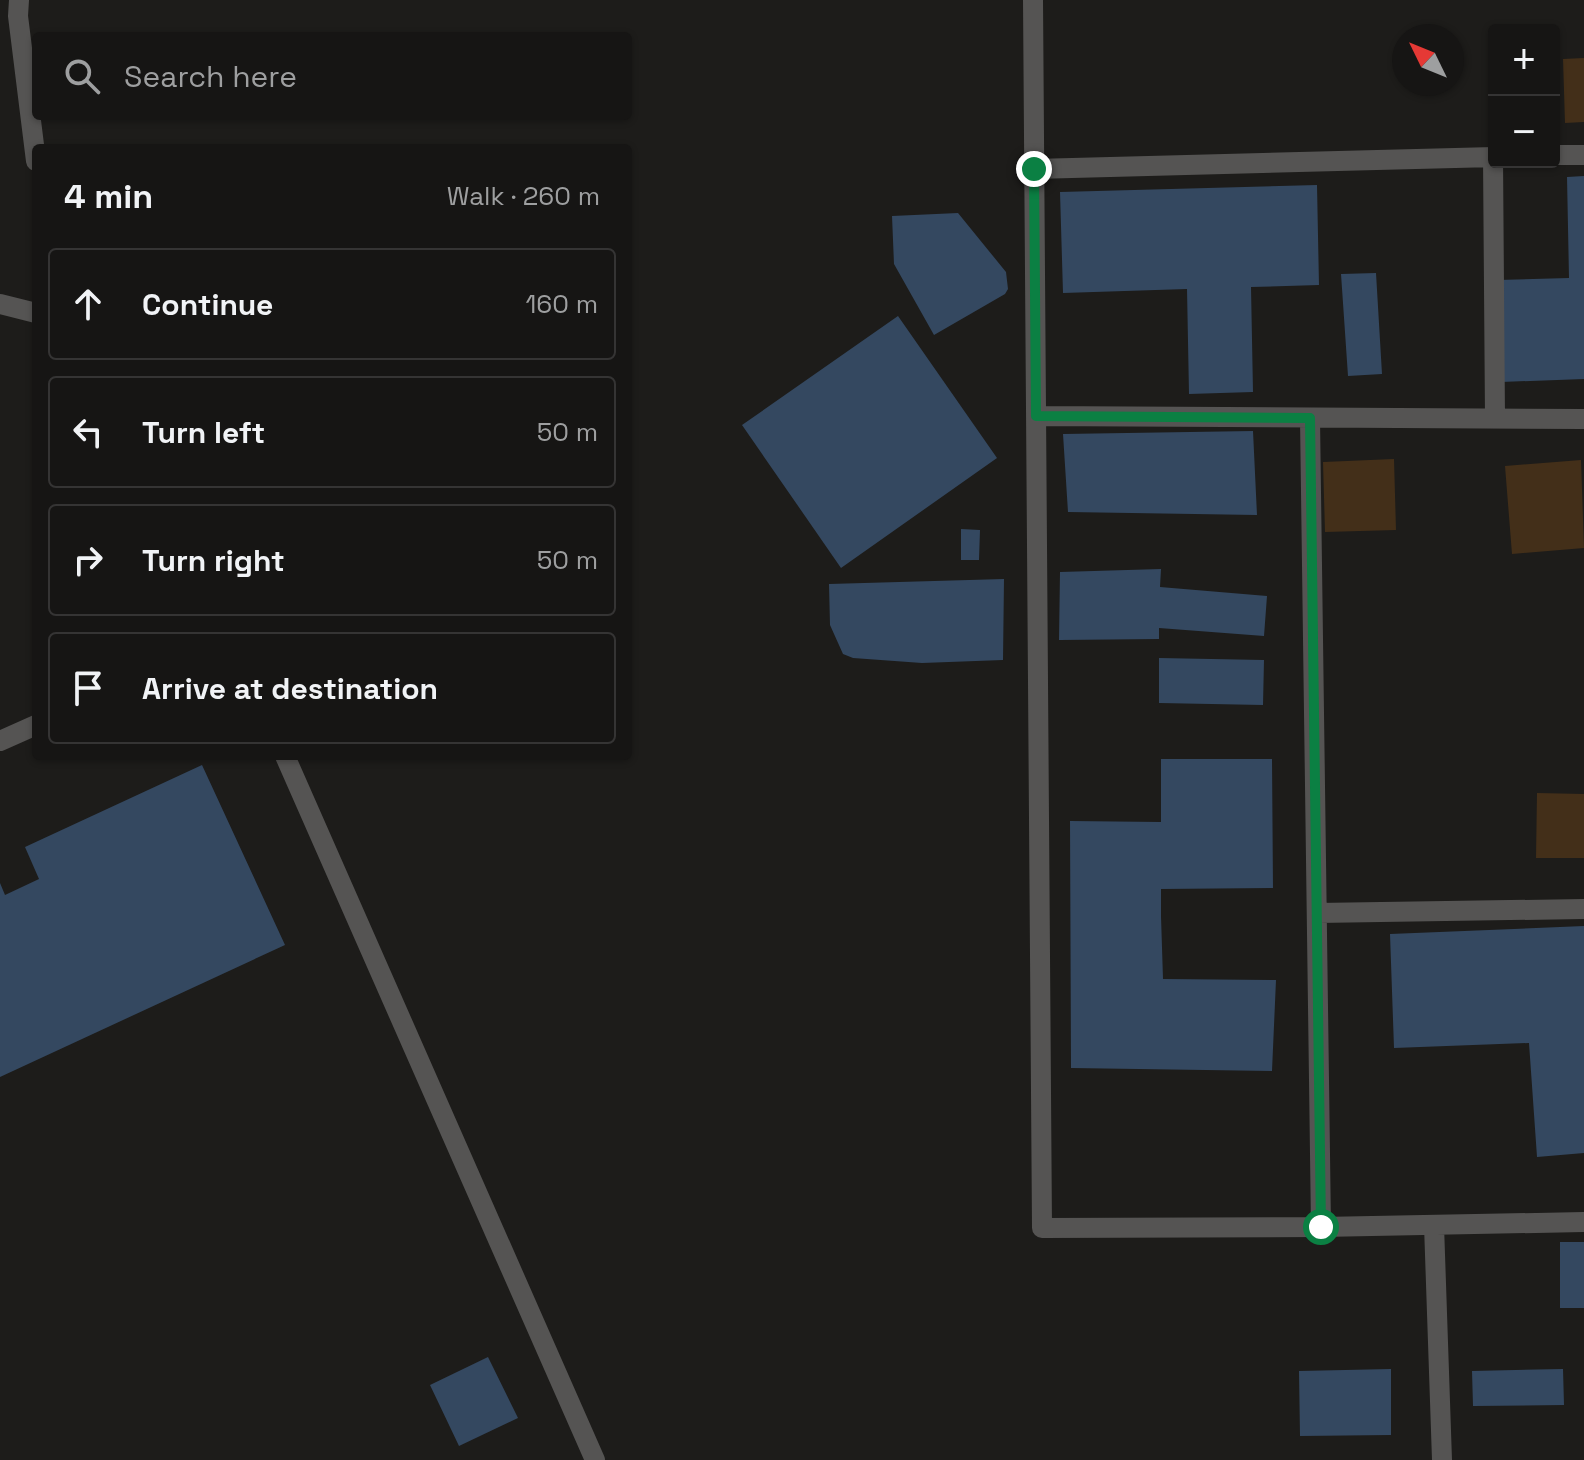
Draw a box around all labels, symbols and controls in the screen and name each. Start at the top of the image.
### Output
north arrow [1392,24,1464,96]
map controls [1488,24,1560,168]
button: + [1488,24,1560,96]
search box [32,32,632,120]
icon: search [60,54,104,98]
text: Search here [124,57,297,96]
button: − [1488,96,1560,168]
route end [1016,151,1052,187]
text: 4 min [64,175,153,218]
text: Walk · 260 m [447,179,600,213]
icon: ahead [66,282,110,326]
text: Continue [142,285,273,324]
text: 160 m [526,287,598,321]
icon: left [66,410,110,454]
text: Turn left [142,413,265,452]
text: 50 m [537,415,598,449]
icon: right [66,538,110,582]
text: Turn right [142,541,285,580]
text: 50 m [537,543,598,577]
icon: arrive [66,666,110,710]
text: Arrive at destination [142,669,438,708]
route start [1303,1209,1339,1245]

